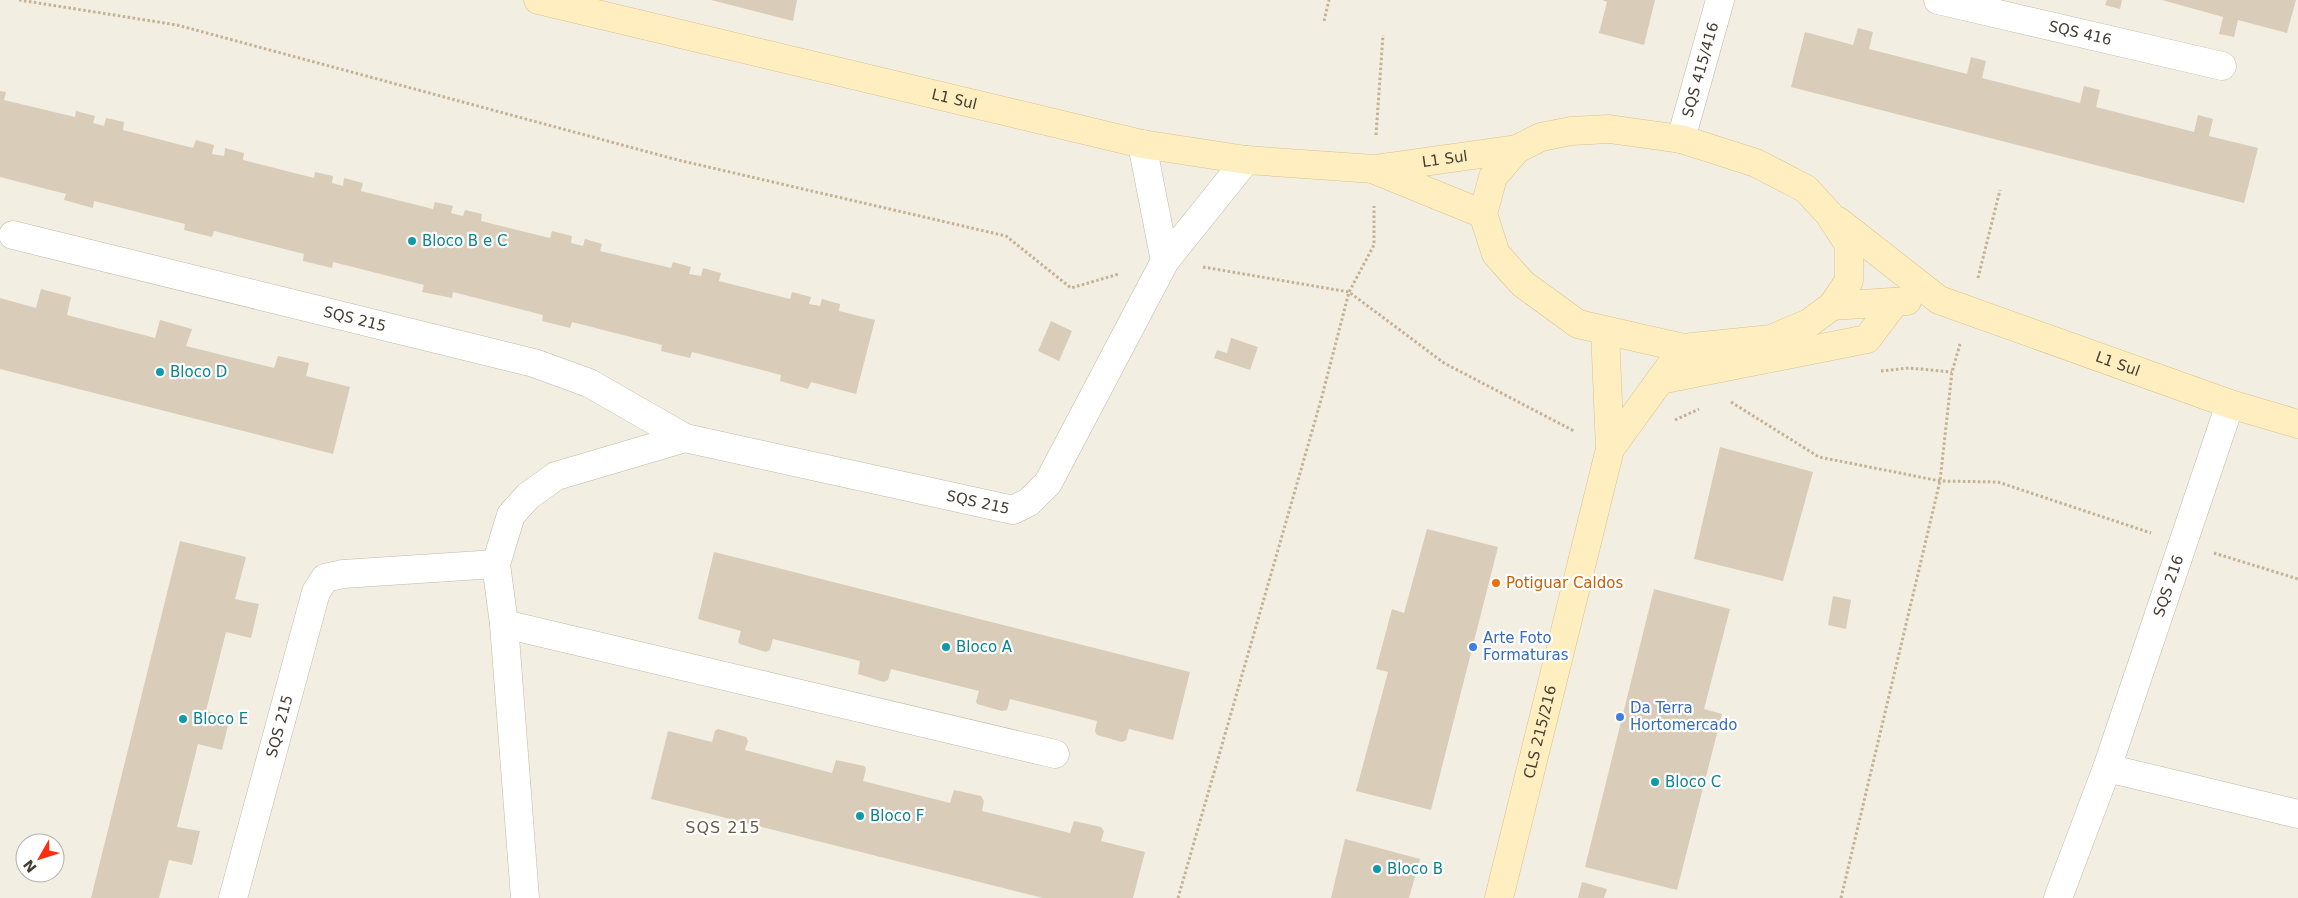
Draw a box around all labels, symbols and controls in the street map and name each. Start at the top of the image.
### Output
street label: SQS 416 [2047,17,2114,49]
street label: SQS 415/416 [1679,20,1722,119]
street label: L1 Sul [930,85,979,113]
street label: L1 Sul [1421,147,1469,171]
place label: Bloco B e C [422,232,507,250]
marker: Bloco B e C [406,235,418,247]
street label: SQS 215 [321,303,388,335]
street label: L1 Sul [2093,348,2142,380]
place label: Bloco D [170,363,227,381]
marker: Bloco D [154,366,166,378]
street label: SQS 215 [945,487,1011,518]
street label: SQS 216 [2150,553,2187,619]
place label: Potiguar Caldos [1506,574,1623,592]
marker: Potiguar Caldos [1490,577,1502,589]
place label: Arte Foto Formaturas [1483,629,1569,664]
place label: Bloco A [956,638,1013,656]
marker: Bloco A [940,641,952,653]
marker: Arte Foto Formaturas [1467,641,1479,653]
street label: CLS 215/216 [1520,683,1560,781]
street label: SQS 215 [262,693,297,760]
place label: Da Terra Hortomercado [1630,699,1738,734]
place label: Bloco E [193,710,248,728]
marker: Da Terra Hortomercado [1614,711,1626,723]
marker: Bloco E [177,713,189,725]
place label: Bloco C [1665,773,1721,791]
marker: Bloco C [1649,776,1661,788]
place label: Bloco F [870,807,924,825]
marker: Bloco F [854,810,866,822]
district label: SQS 215 [685,818,761,837]
north arrow [15,833,65,883]
text: N [20,857,40,876]
place label: Bloco B [1387,860,1443,878]
marker: Bloco B [1371,863,1383,875]

